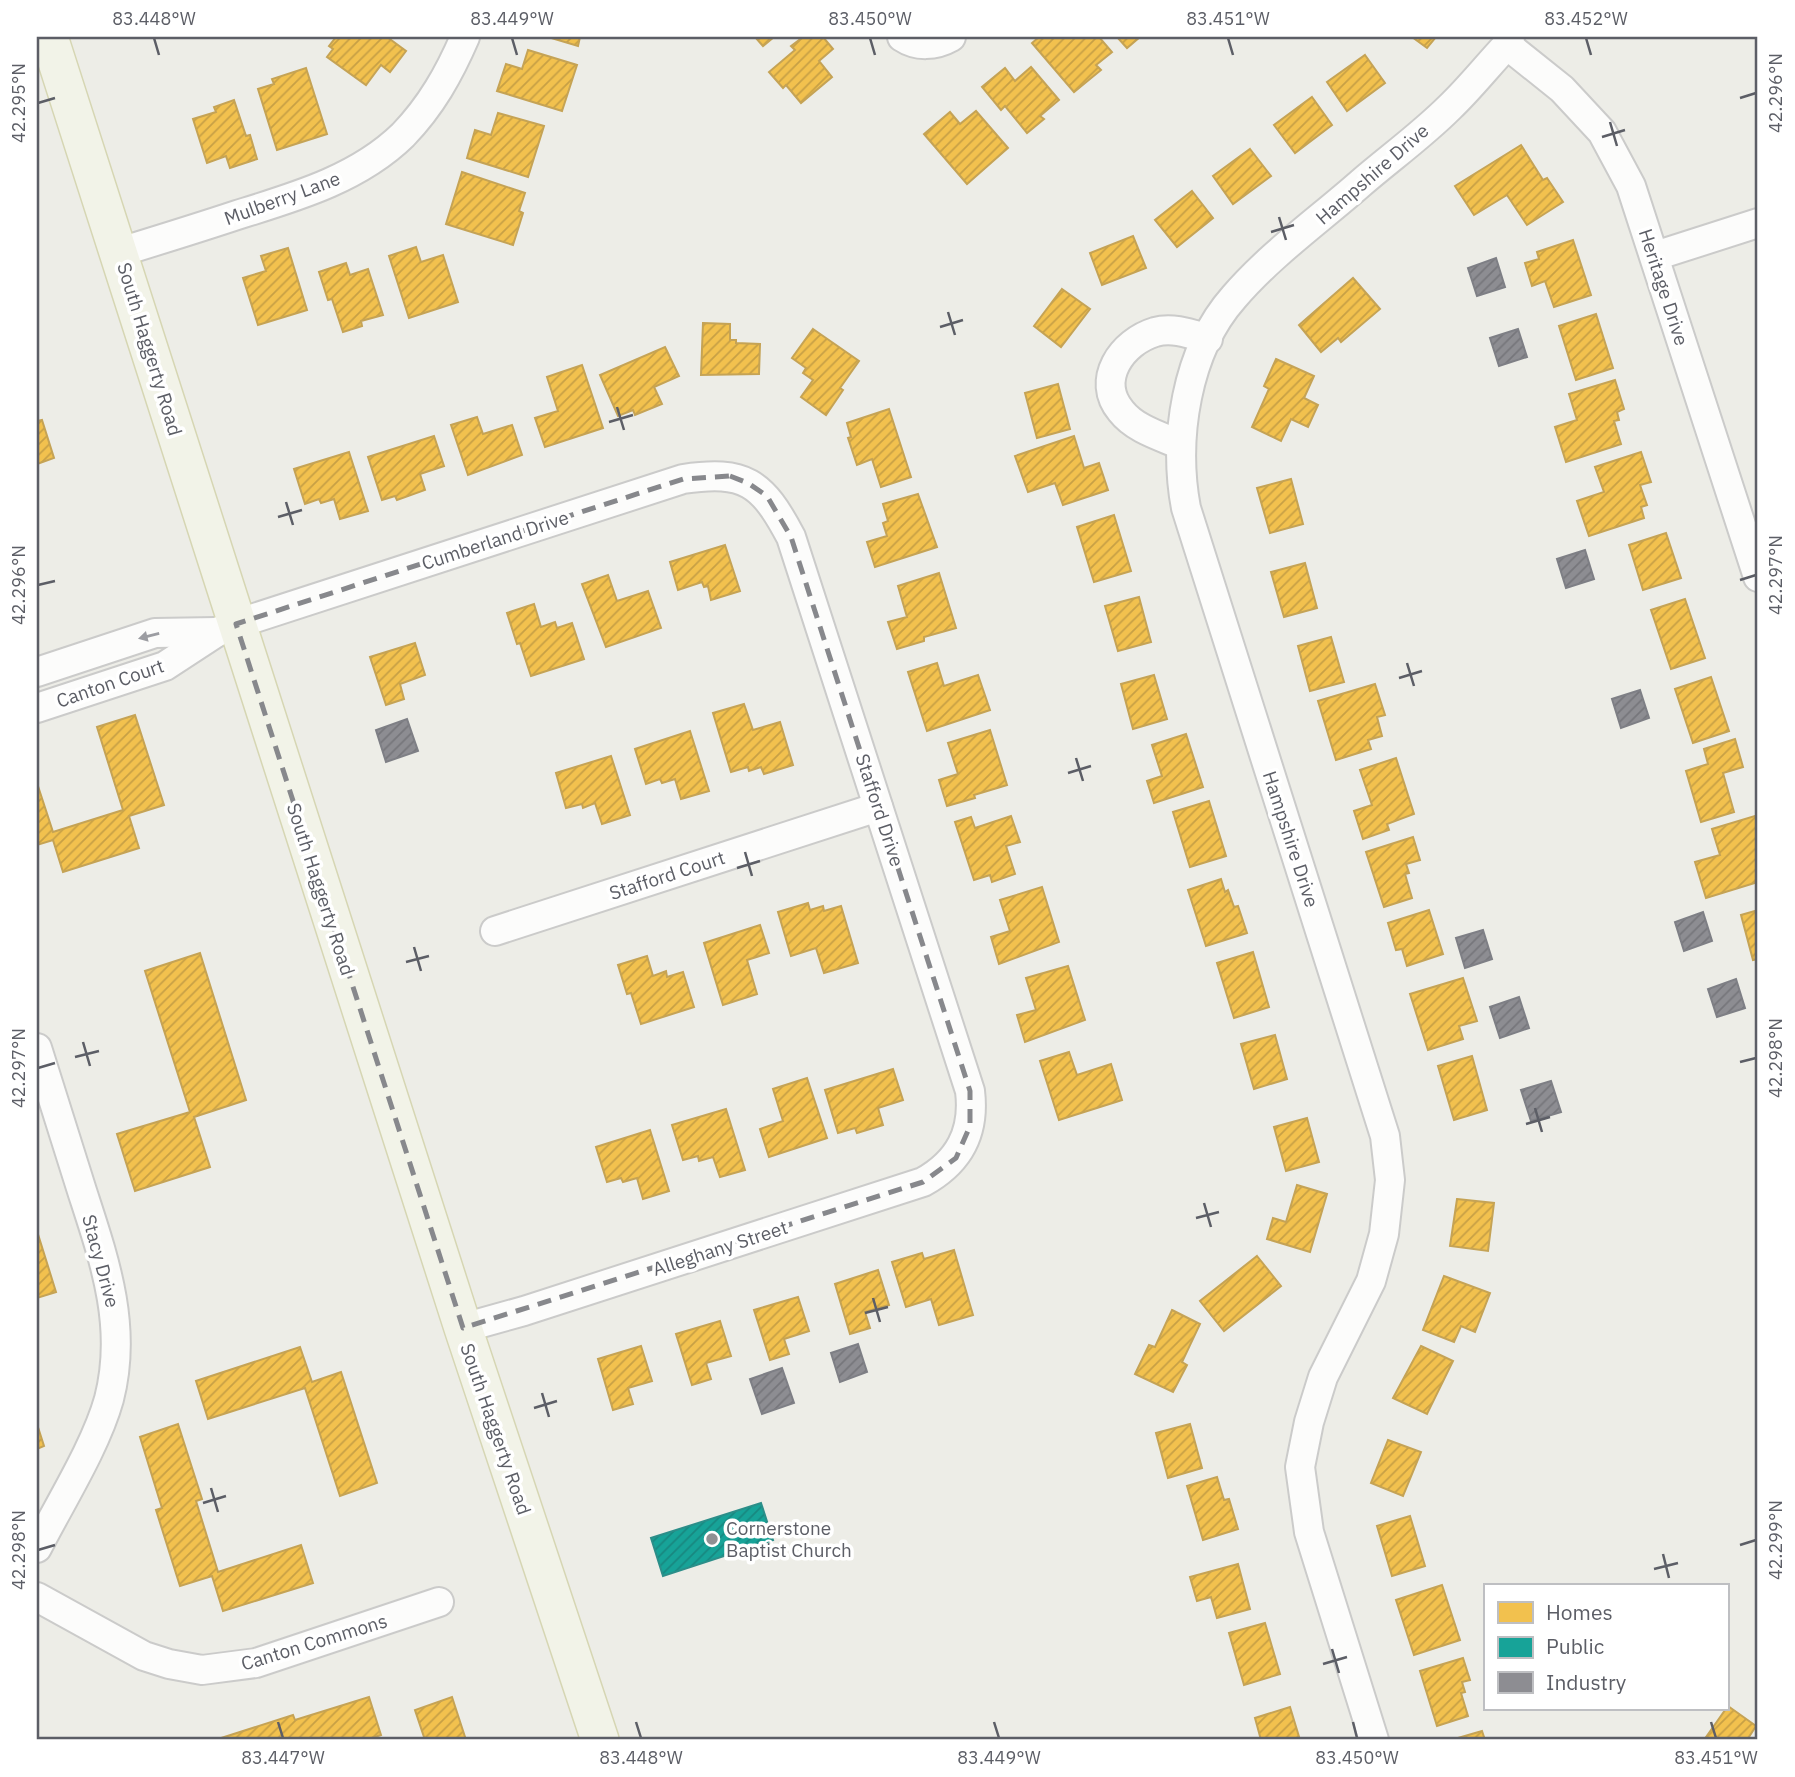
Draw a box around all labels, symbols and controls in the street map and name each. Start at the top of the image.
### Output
text: 83.448°W [112,7,196,30]
text: 83.449°W [470,7,554,30]
text: 83.450°W [828,7,912,30]
text: 83.451°W [1186,7,1270,30]
text: 83.452°W [1544,7,1628,30]
text: 42.296°N [1764,53,1787,133]
text: 42.295°N [7,63,30,143]
street label: Hampshire Drive [1311,118,1433,230]
street label: Mulberry Lane [221,166,343,230]
street label: Heritage Drive [1634,226,1694,348]
street label: South Haggerty Road [112,260,188,438]
street label: Cumberland Drive [418,505,572,575]
text: 42.297°N [1764,535,1787,615]
text: 42.296°N [7,545,30,625]
one-way arrow [138,631,160,642]
street label: Canton Court [53,653,167,713]
street label: Stafford Drive [850,751,910,869]
street label: Hampshire Drive [1258,768,1324,910]
street label: South Haggerty Road [282,800,360,978]
street label: Stafford Court [606,845,728,905]
text: 42.298°N [1764,1018,1787,1098]
text: 42.297°N [7,1028,30,1108]
street label: Stacy Drive [77,1212,125,1310]
street label: Alleghany Street [649,1215,791,1281]
street label: South Haggerty Road [455,1340,537,1518]
text: 42.299°N [1764,1500,1787,1580]
text: 42.298°N [7,1510,30,1590]
place label: Cornerstone Baptist Church [726,1516,852,1562]
marker: Cornerstone Baptist Church [704,1531,720,1547]
legend [1484,1584,1728,1710]
text: Homes [1546,1598,1613,1626]
street label: Canton Commons [238,1608,390,1676]
text: Public [1546,1632,1604,1660]
text: Industry [1546,1668,1627,1696]
text: 83.447°W [241,1746,325,1769]
text: 83.448°W [599,1746,683,1769]
text: 83.449°W [957,1746,1041,1769]
text: 83.450°W [1315,1746,1399,1769]
text: 83.451°W [1674,1746,1758,1769]

